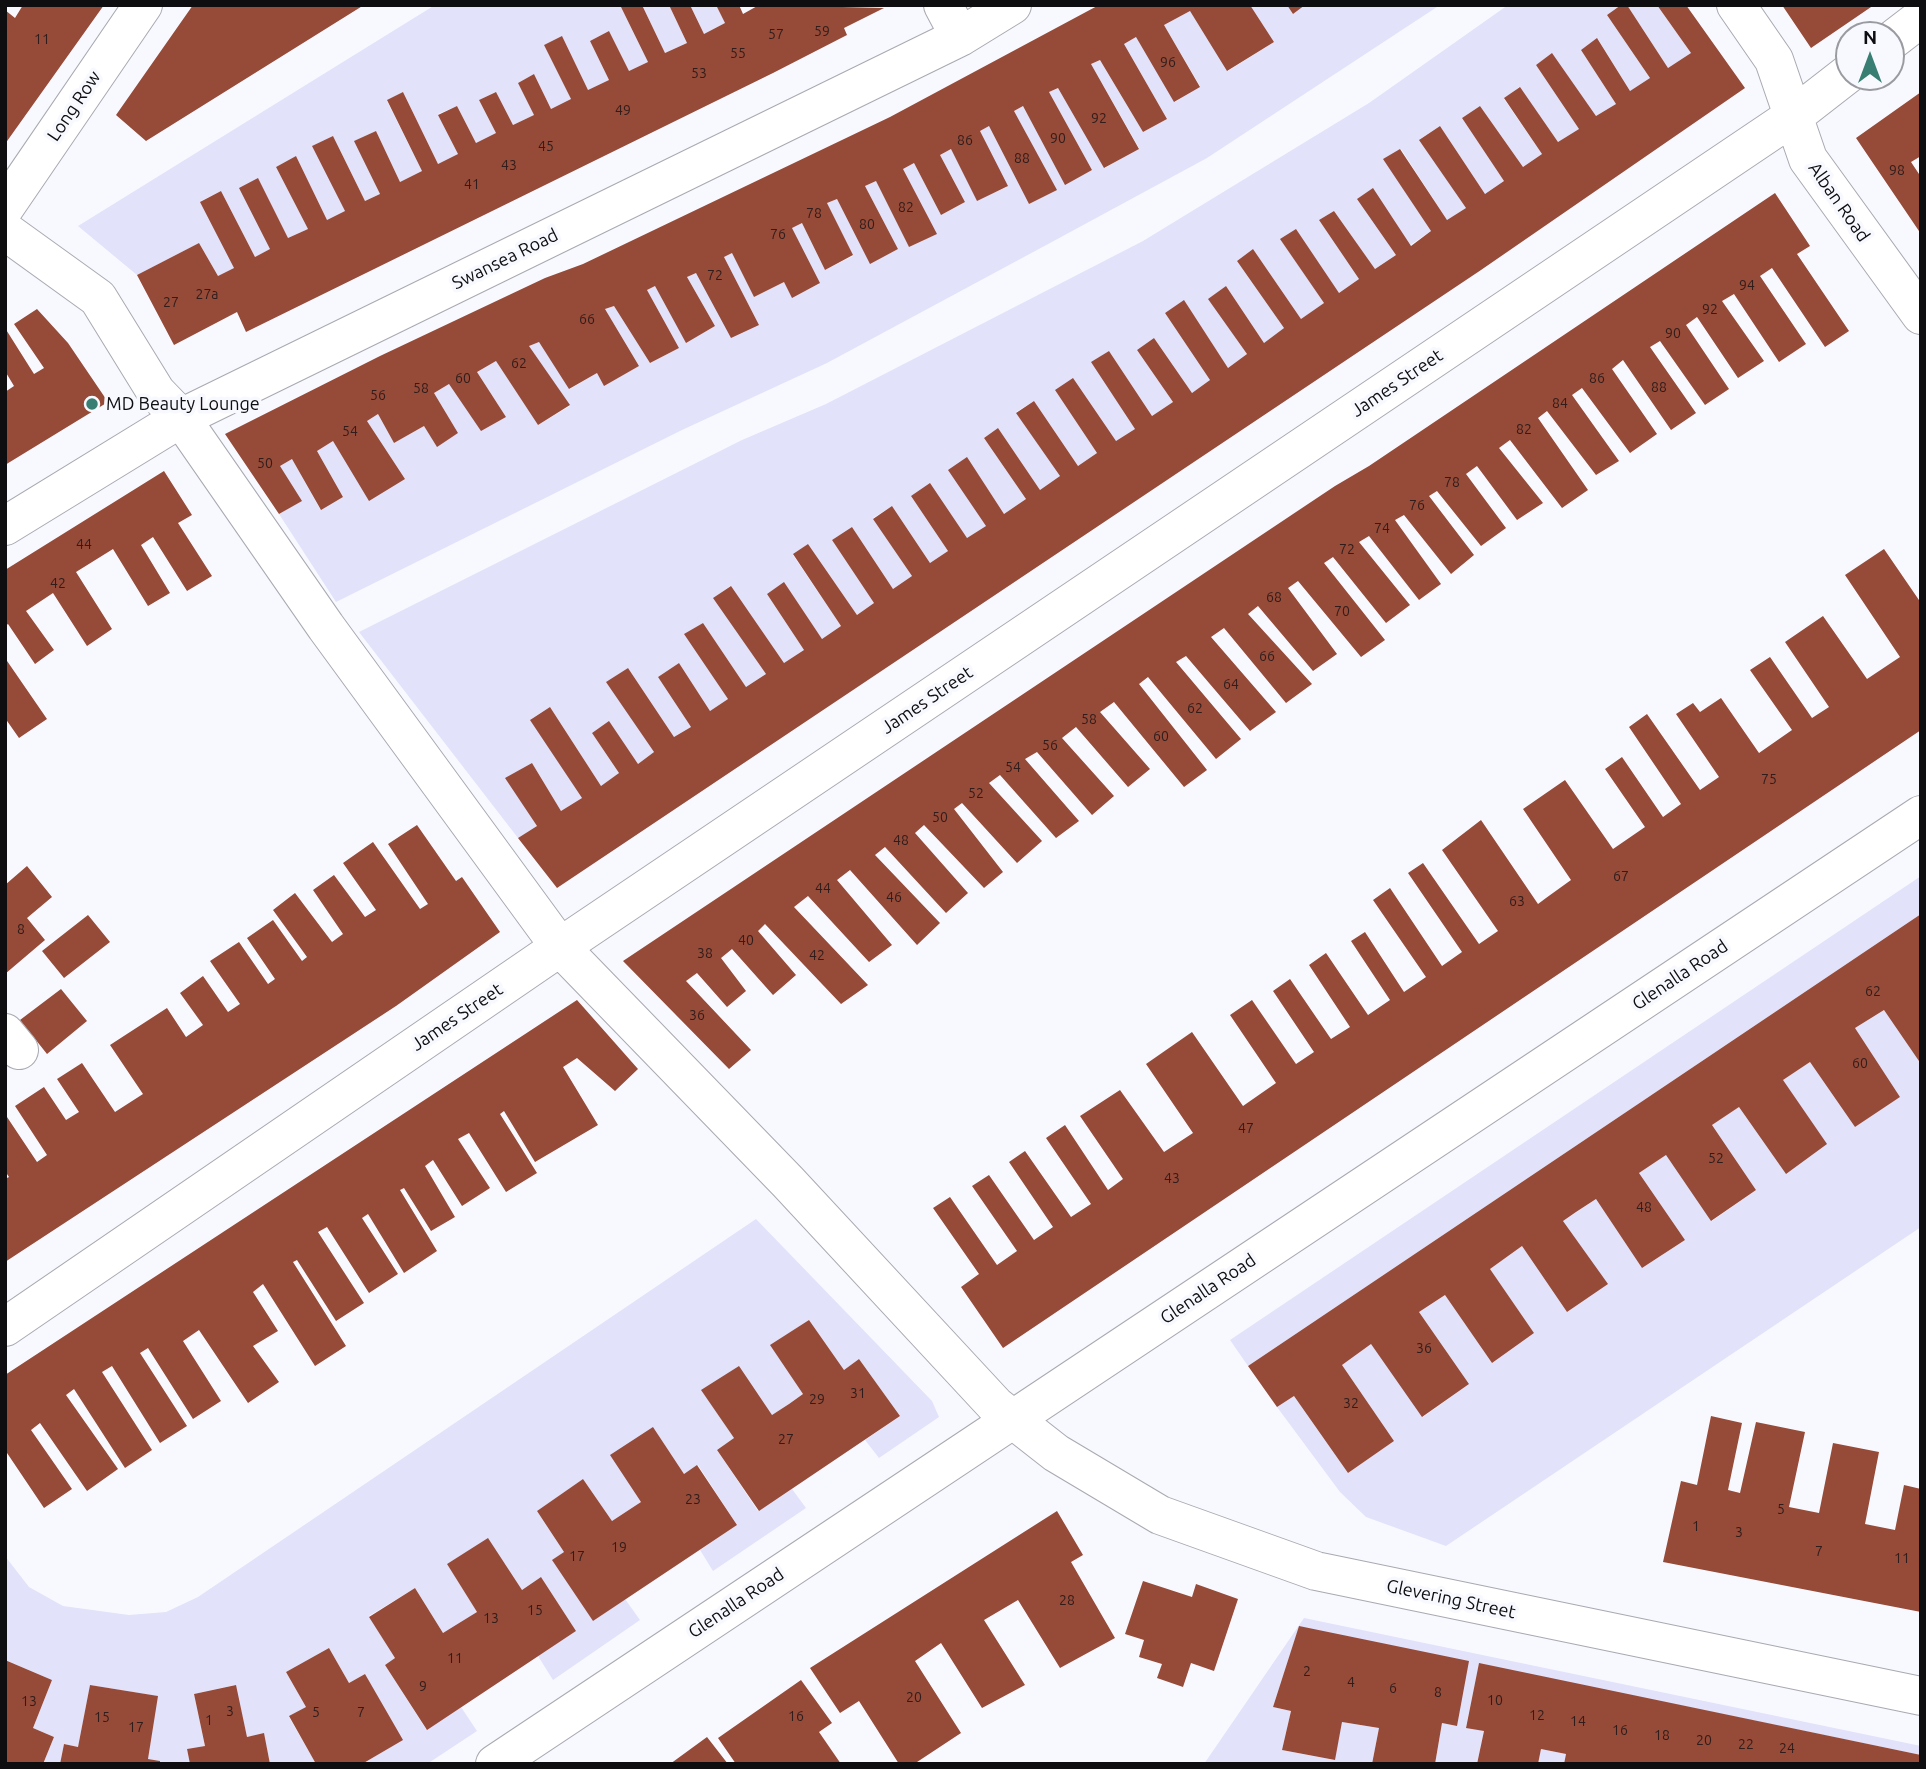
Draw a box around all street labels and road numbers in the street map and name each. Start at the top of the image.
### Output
street label: Long Row [43,67,105,145]
street label: Alban Road [1804,158,1874,246]
street label: Swansea Road [448,224,562,294]
street label: James Street [1347,344,1447,422]
street label: James Street [877,661,977,739]
street label: Glenalla Road [1628,935,1732,1015]
street label: James Street [407,978,507,1056]
street label: Glenalla Road [1156,1249,1260,1329]
street label: Glenalla Road [684,1563,788,1643]
street label: Glevering Street [1384,1575,1518,1623]

